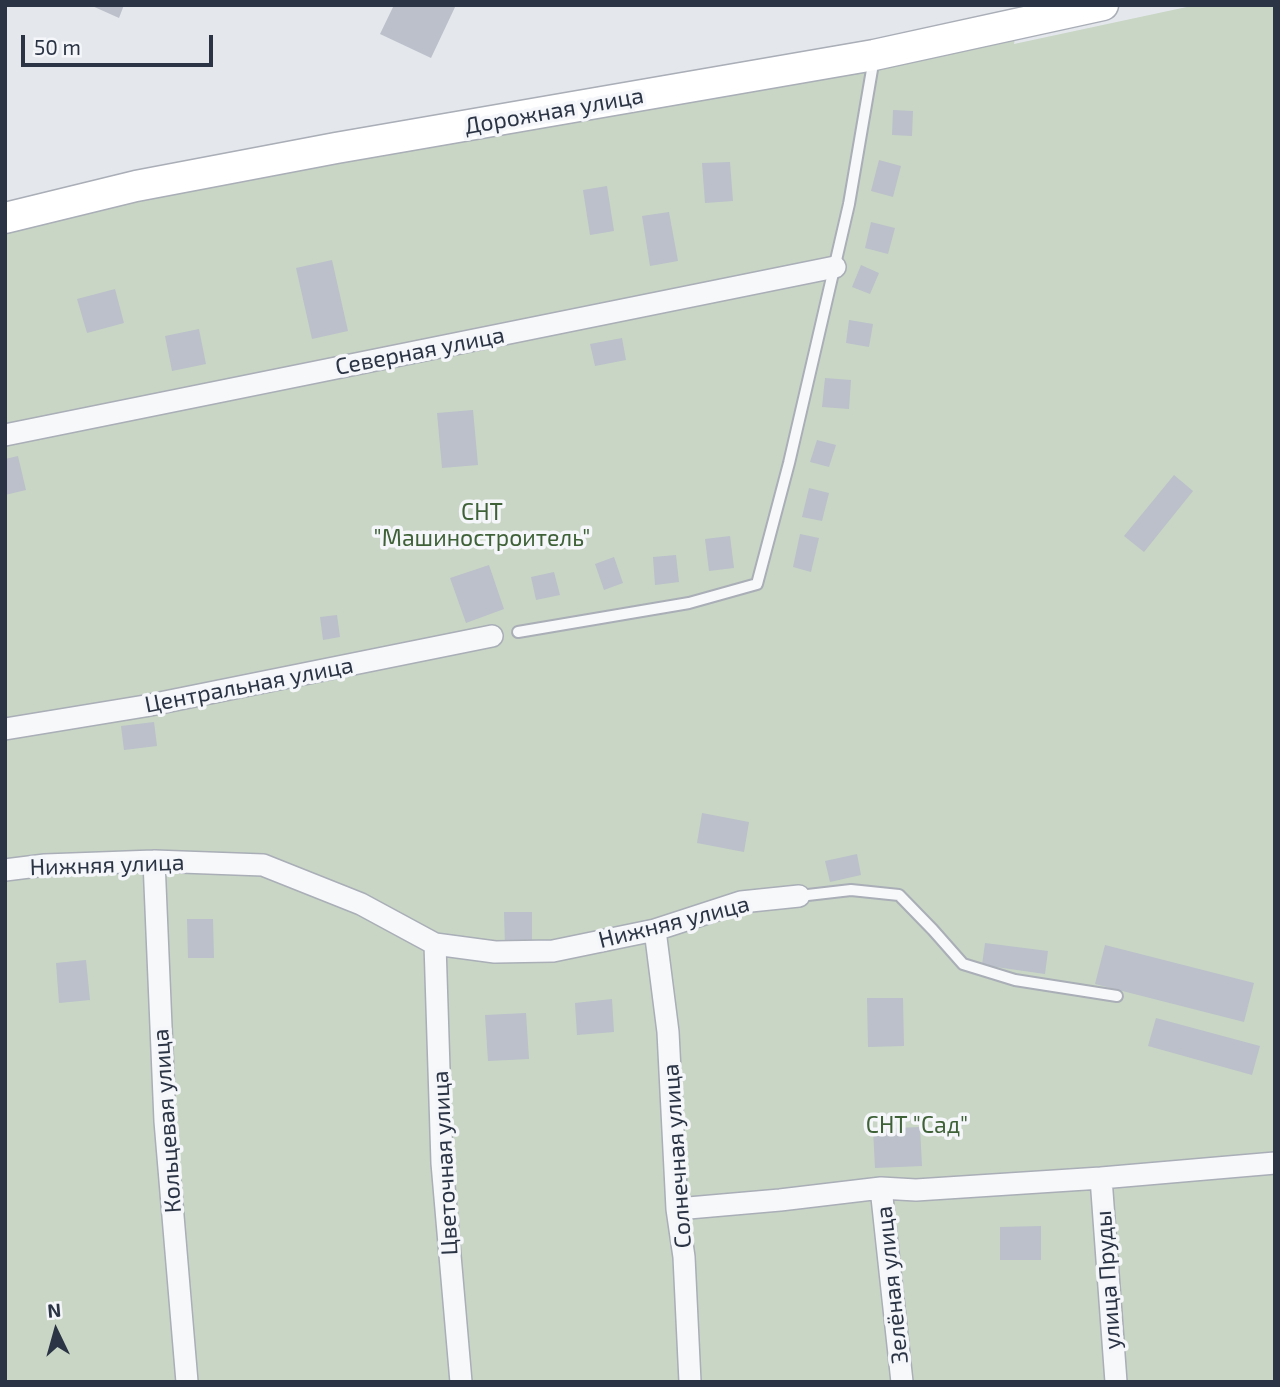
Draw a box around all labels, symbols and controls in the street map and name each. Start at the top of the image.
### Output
scale bar [24,21,217,65]
text: 50 m [34,34,81,59]
street label: Дорожная улица [462,82,646,140]
street label: Северная улица [333,321,507,381]
park label: СНТ "Машиностроитель" [374,498,590,552]
street label: Центральная улица [142,651,356,719]
street label: Нижняя улица [29,849,185,881]
street label: Нижняя улица [596,890,752,954]
street label: Кольцевая улица [147,1028,187,1214]
street label: Солнечная улица [657,1063,697,1249]
street label: Цветочная улица [426,1070,464,1256]
park label: СНТ "Сад" [866,1111,968,1139]
street label: Зелёная улица [870,1205,914,1365]
street label: улица Пруды [1089,1209,1127,1351]
north arrow [21,1296,91,1366]
text: N [46,1298,62,1322]

